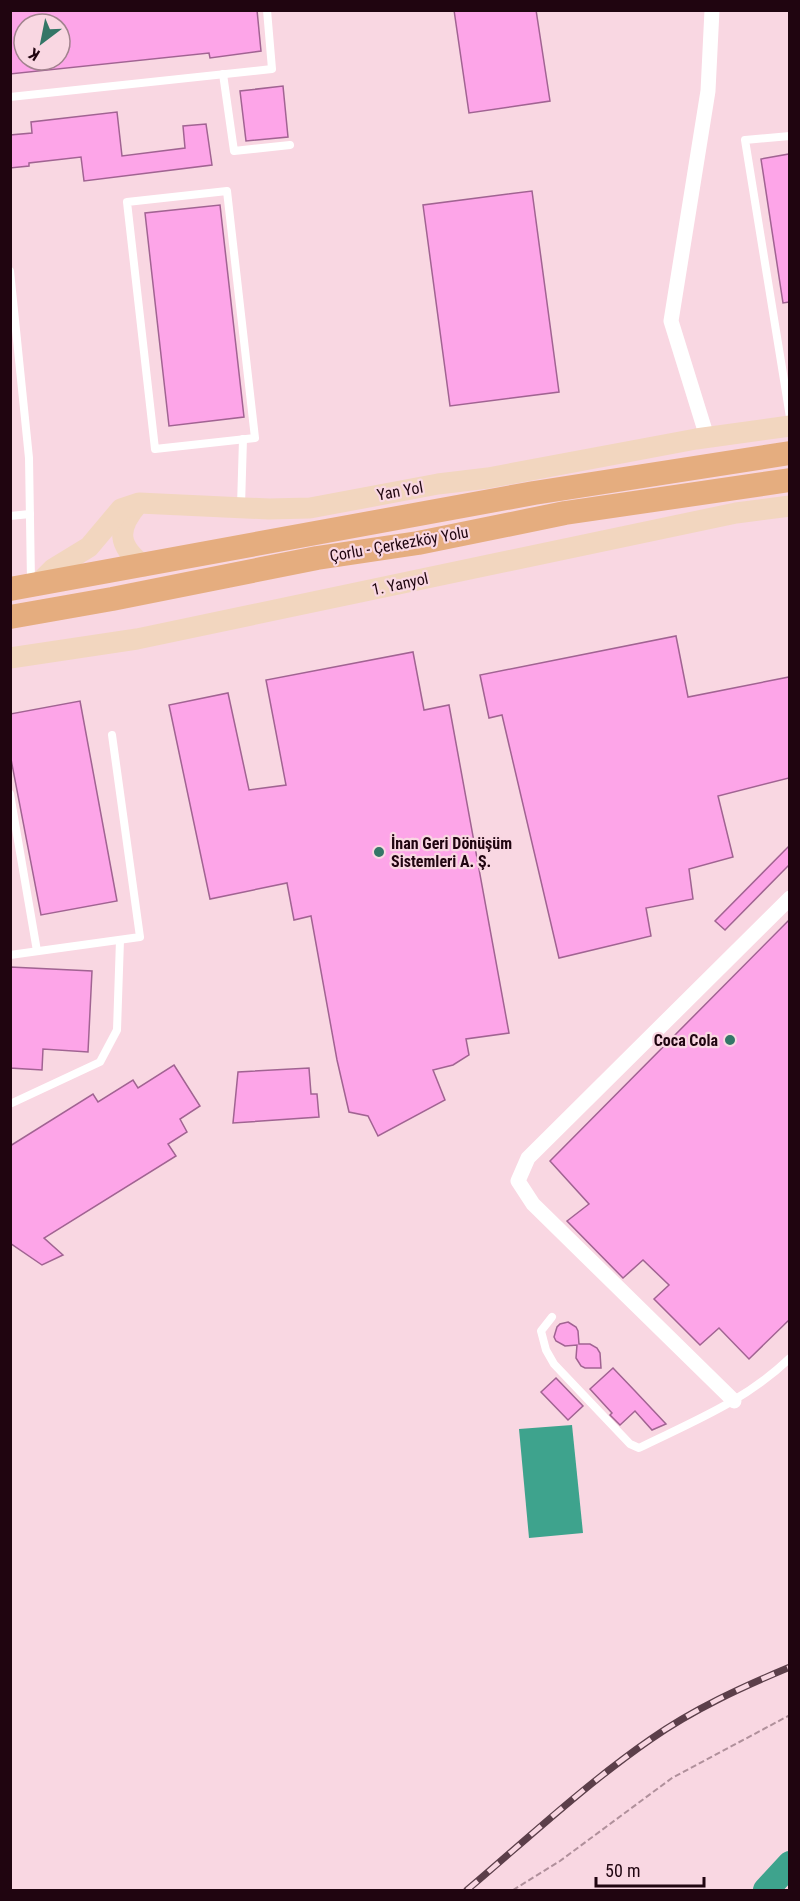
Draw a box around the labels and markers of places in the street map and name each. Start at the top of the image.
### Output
place label: İnan Geri Dönüşüm Sistemleri A. Ş. [391,834,512,871]
marker: İnan Geri Dönüşüm Sistemleri A. Ş. [372,845,386,859]
place label: Coca Cola [654,1031,718,1050]
marker: Coca Cola [723,1033,737,1047]

